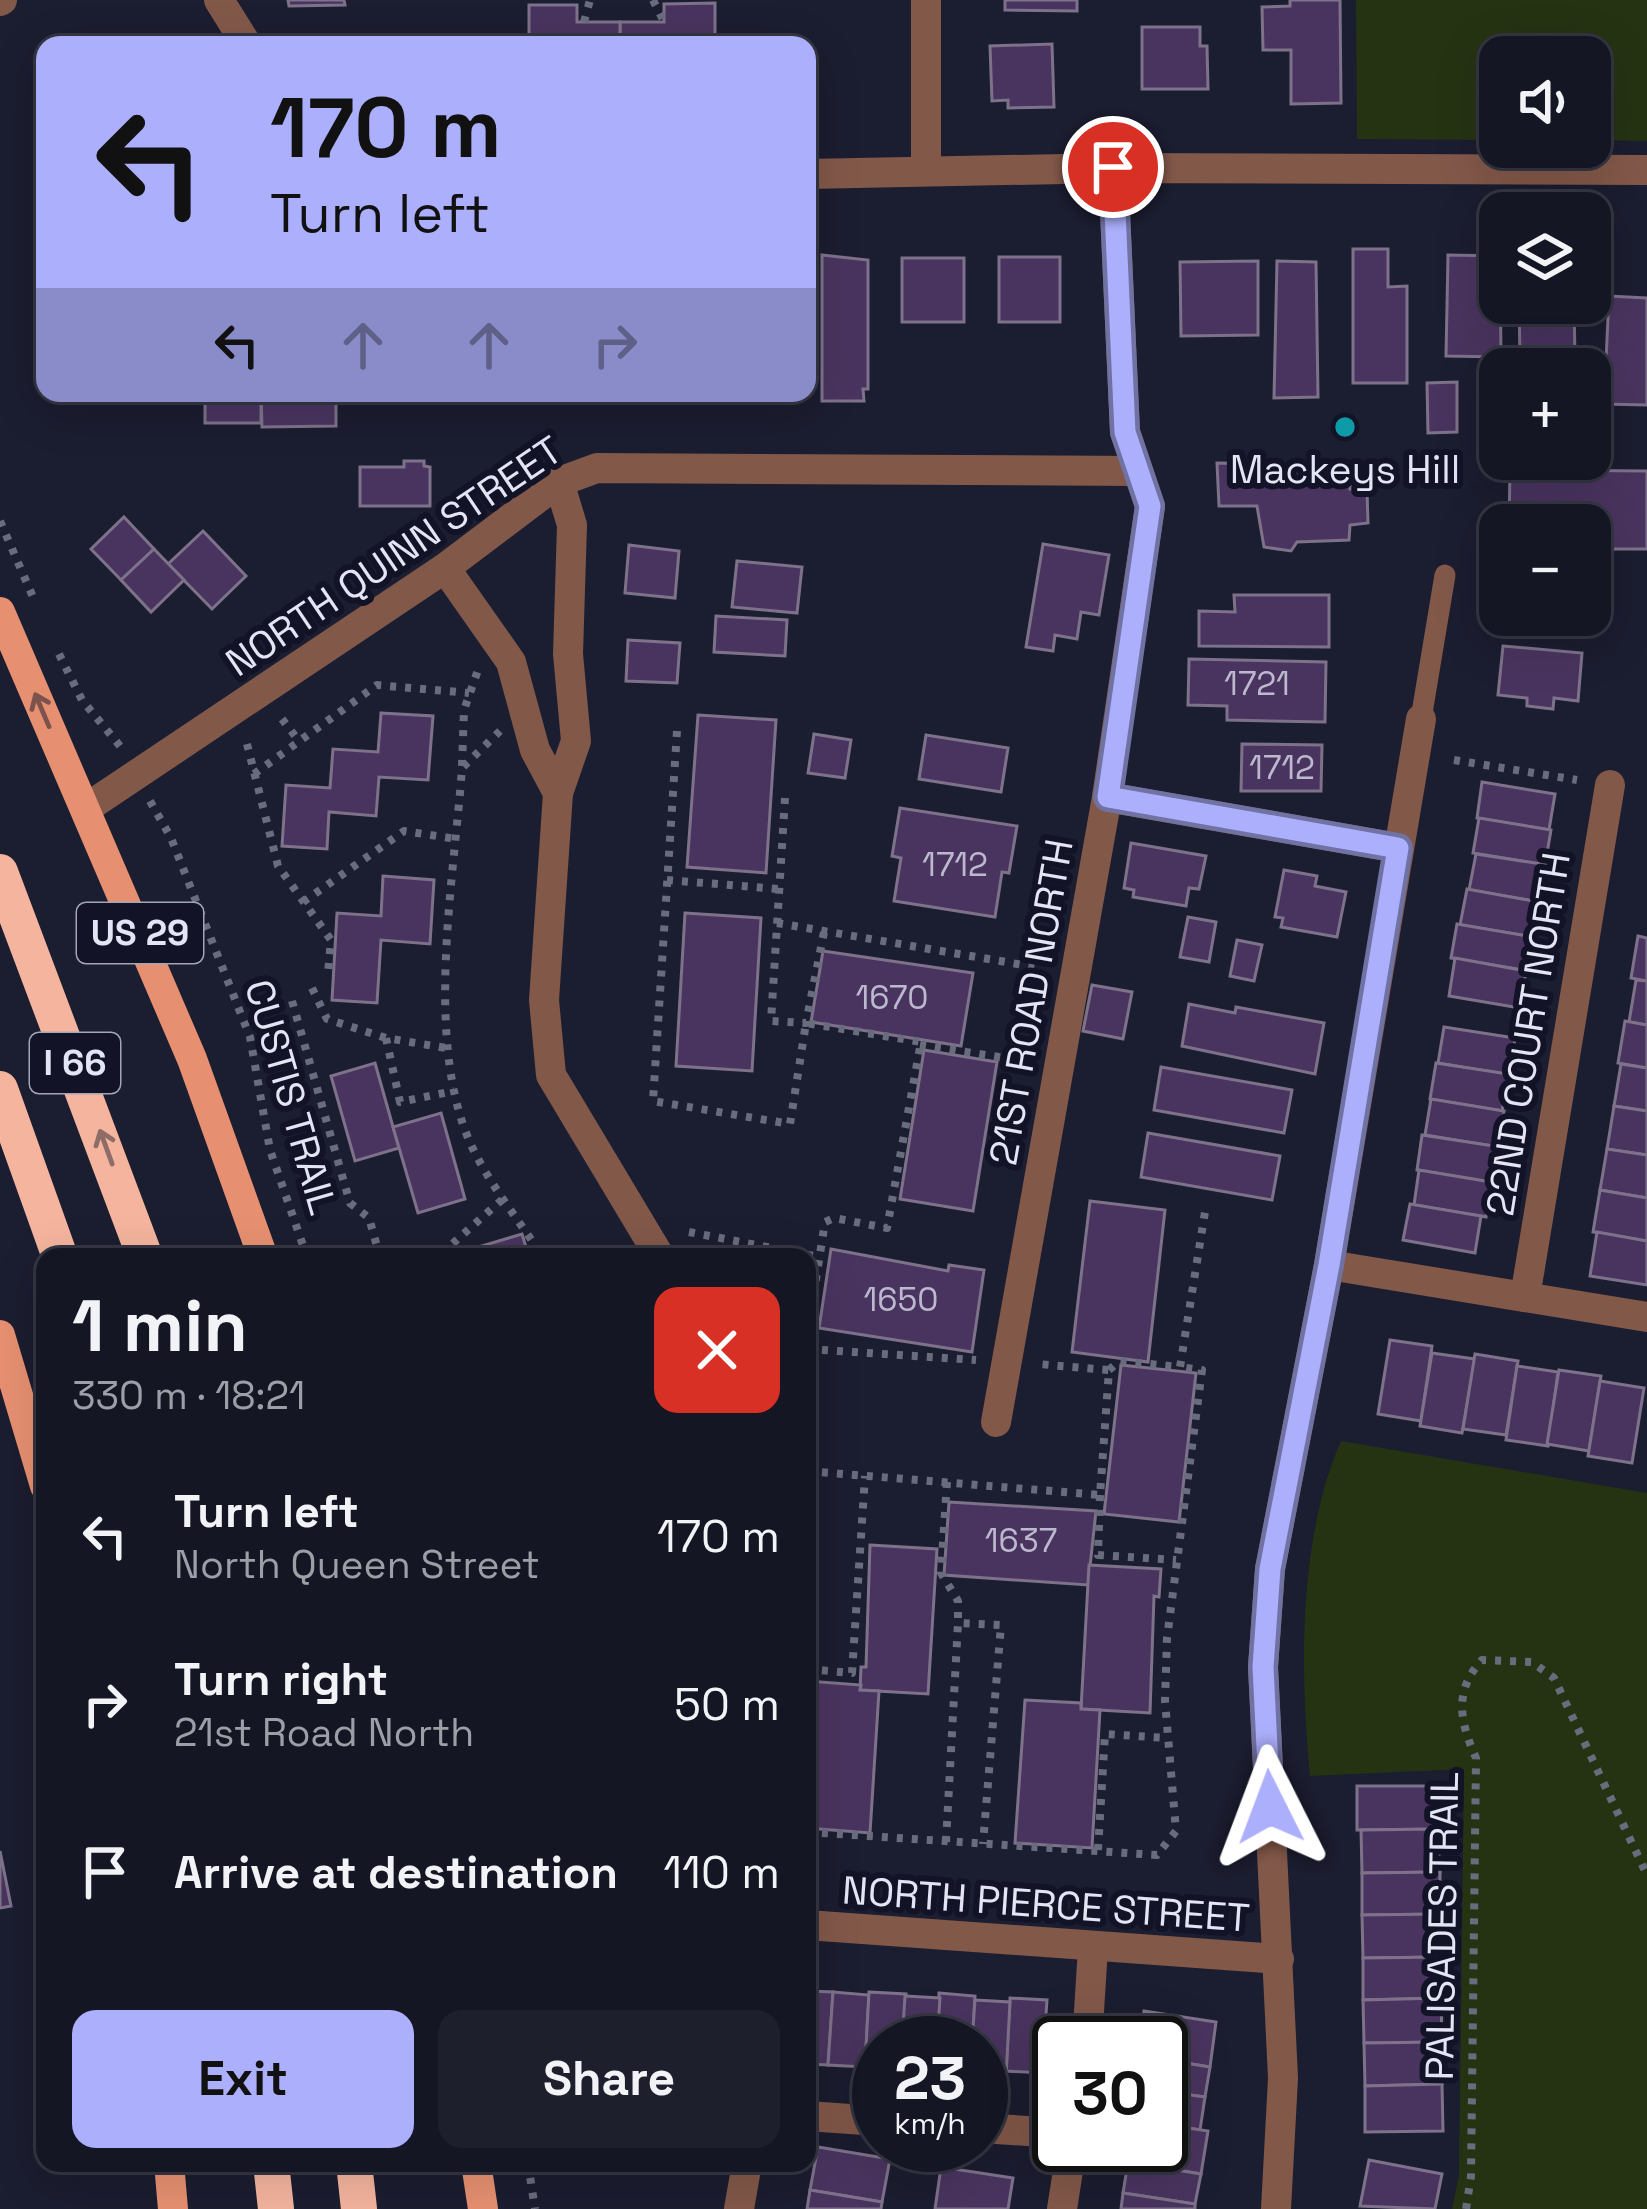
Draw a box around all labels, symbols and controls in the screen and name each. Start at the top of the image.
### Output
map controls [1479,36,1611,636]
button: sound [1479,36,1611,168]
text: 170 m [270,74,502,182]
icon: left [72,84,228,240]
pin [1062,116,1164,218]
icon: arrive [1080,134,1146,200]
text: Turn left [270,179,490,248]
button: layers [1479,192,1611,324]
icon: left [204,312,270,378]
icon: ahead [330,312,396,378]
icon: ahead [456,312,522,378]
icon: right [582,312,648,378]
button: + [1479,348,1611,480]
marker: Mackeys Hill [1332,414,1358,440]
street label: NORTH QUINN STREET [216,425,572,687]
place label: Mackeys Hill [1230,445,1460,494]
button: − [1479,504,1611,636]
house number: 1721 [1224,663,1290,705]
one-way arrow [30,693,52,729]
house number: 1712 [1249,747,1315,789]
street label: 21ST ROAD NORTH [978,835,1084,1169]
house number: 1712 [922,844,988,886]
street label: 22ND COURT NORTH [1475,849,1581,1219]
road number: US 29 [77,903,203,963]
street label: CUSTIS TRAIL [234,974,348,1220]
house number: 1670 [855,977,929,1019]
road number: I 66 [30,1033,120,1093]
one-way arrow [94,1129,115,1166]
house number: 1650 [864,1279,938,1321]
text: 1 min [72,1280,248,1372]
button: close [654,1287,780,1413]
text: 330 m · 18:21 [72,1371,305,1420]
text: Turn left [174,1483,359,1540]
icon: left [72,1503,138,1569]
text: 170 m [657,1508,780,1565]
house number: 1637 [985,1520,1057,1562]
text: North Queen Street [174,1540,540,1589]
text: Turn right [174,1651,388,1708]
icon: right [72,1671,138,1737]
text: 50 m [674,1676,780,1733]
text: 21st Road North [174,1708,474,1757]
position arrow [1207,1744,1333,1870]
street label: PALISADES TRAIL [1415,1771,1469,2081]
icon: arrive [72,1839,138,1905]
text: Arrive at destination [174,1844,618,1901]
text: 110 m [663,1844,780,1901]
street label: NORTH PIERCE STREET [841,1865,1251,1943]
button: Exit [72,2010,414,2148]
button: Share [438,2010,780,2148]
speed limit sign: 30 [1032,2016,1188,2172]
text: 23 [894,2040,966,2117]
text: km/h [894,2104,966,2143]

